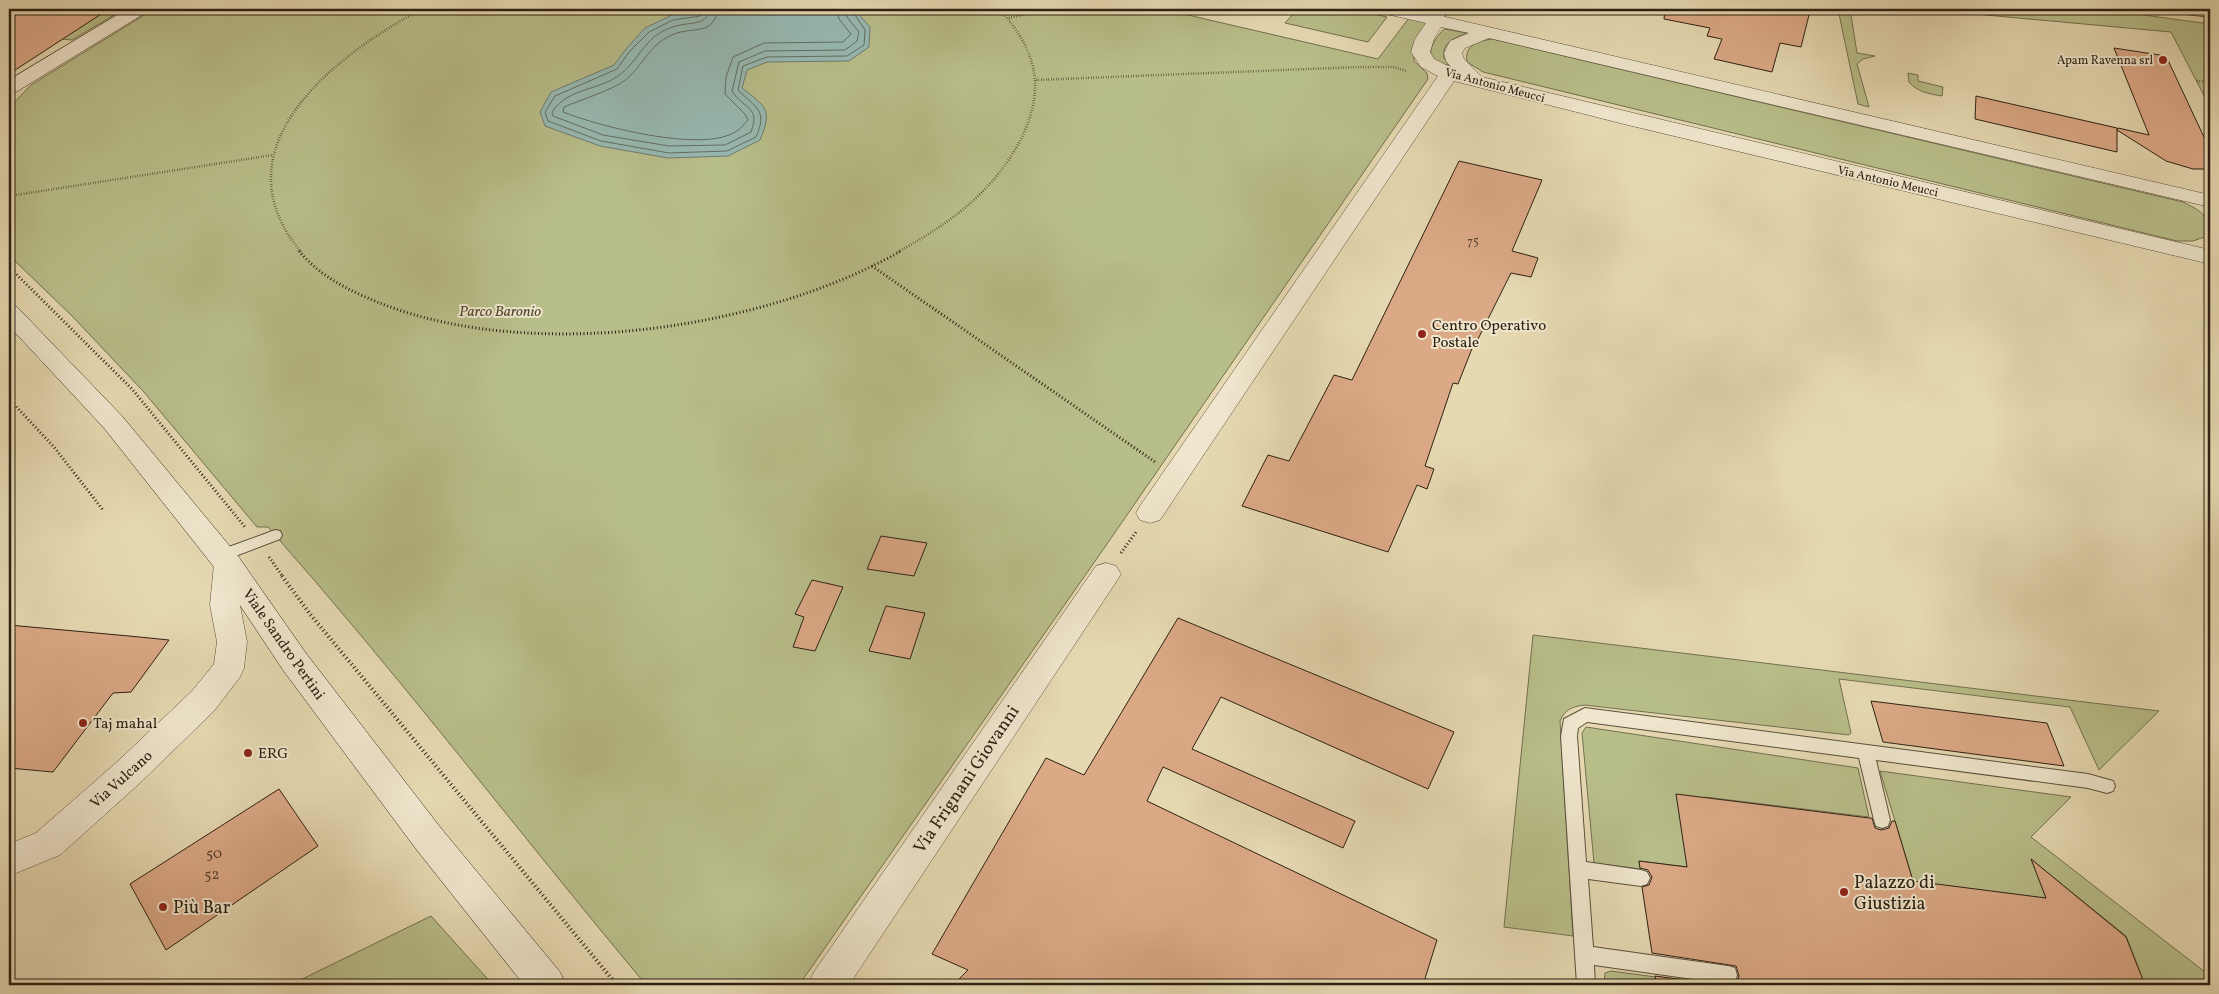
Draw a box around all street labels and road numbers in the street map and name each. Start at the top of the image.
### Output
street label: Via Antonio Meucci [1443,65,1547,107]
street label: Via Antonio Meucci [1836,163,1940,201]
street label: Viale Sandro Pertini [236,585,329,705]
street label: Via Frignani Giovanni [908,701,1026,859]
street label: Via Vulcano [86,746,158,814]

